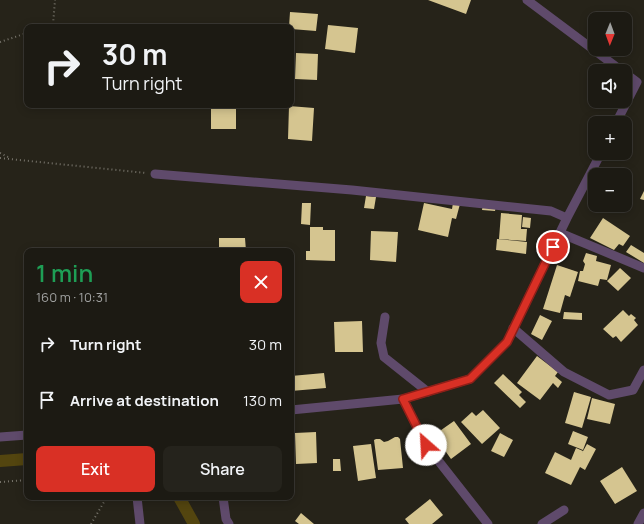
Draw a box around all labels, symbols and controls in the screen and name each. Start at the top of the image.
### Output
north arrow [588,12,632,56]
map controls [588,12,632,212]
text: 30 m [102,35,167,73]
icon: right [36,40,88,92]
button: sound [588,64,632,108]
text: Turn right [102,71,183,95]
button: + [588,116,632,160]
button: − [588,168,632,212]
pin [536,230,570,264]
icon: arrive [542,236,564,258]
text: 1 min [36,256,93,289]
button: close [240,261,282,303]
text: 160 m · 10:31 [36,288,108,306]
icon: right [36,333,58,355]
text: Turn right [70,334,141,355]
text: 30 m [249,334,282,355]
icon: arrive [36,389,58,411]
text: Arrive at destination [70,390,219,411]
text: 130 m [243,390,282,411]
position arrow [405,424,447,466]
button: Exit [36,446,155,492]
button: Share [163,446,282,492]

